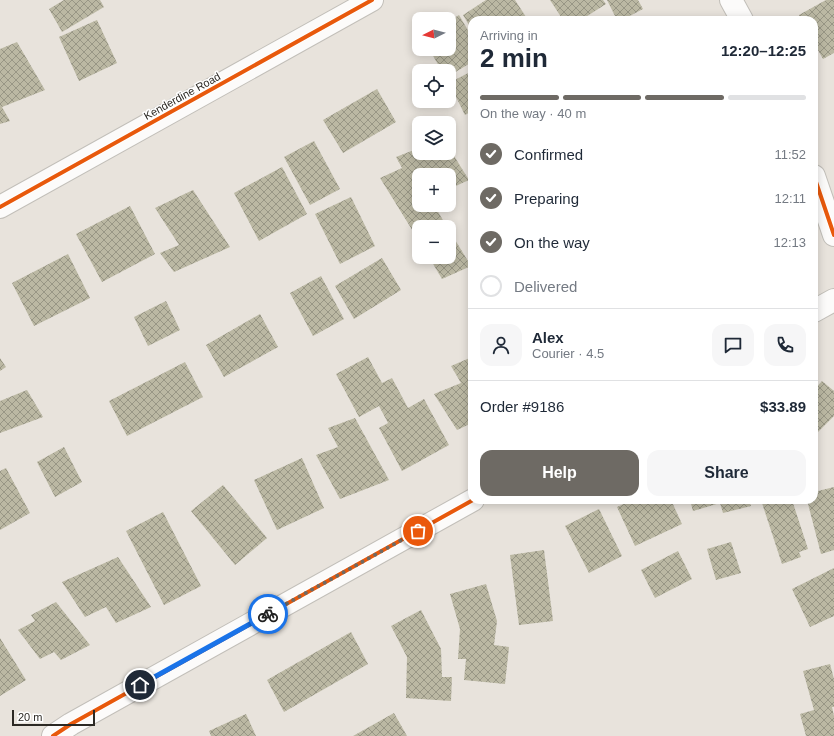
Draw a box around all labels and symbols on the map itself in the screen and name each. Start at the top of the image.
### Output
north arrow [412,12,456,56]
street label: Kenderdine Road [142,70,222,122]
pin [401,514,435,548]
courier [248,594,288,634]
pin [123,668,157,702]
scale bar [12,708,95,727]

